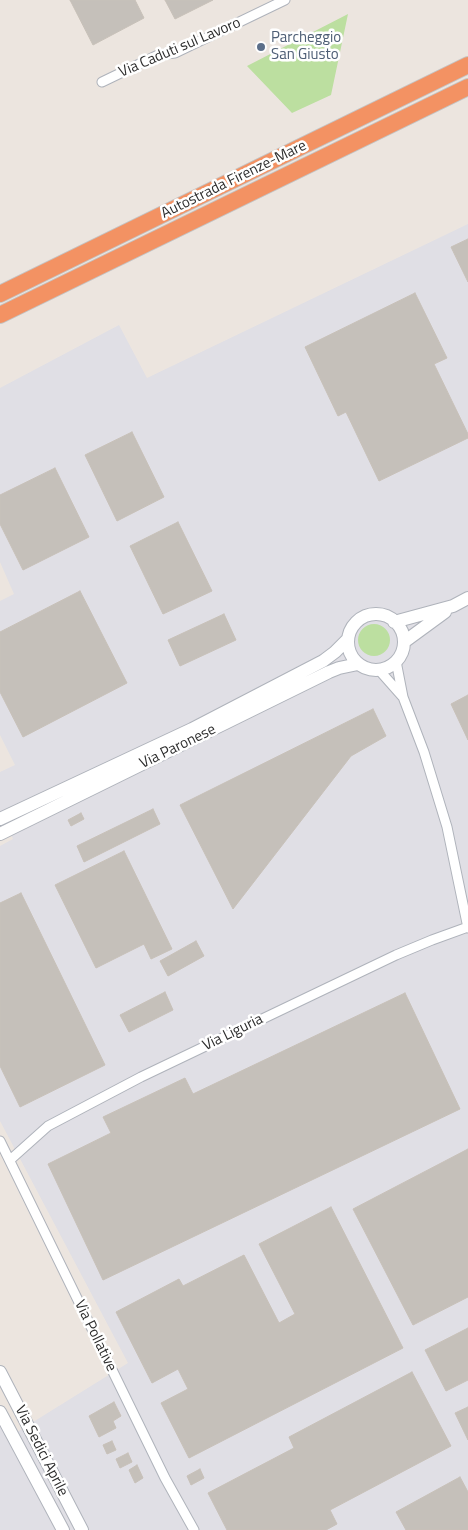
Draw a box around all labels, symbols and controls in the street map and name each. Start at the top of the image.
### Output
street label: Via Caduti sul Lavoro [116,14,244,82]
place label: Parcheggio San Giusto [271,29,341,64]
marker: Parcheggio San Giusto [255,41,267,53]
street label: Autostrada Firenze-Mare [158,137,310,223]
street label: Via Paronese [137,721,219,773]
street label: Via Liguria [200,1011,266,1055]
street label: Via Pollative [70,1297,120,1375]
street label: Via Sedici Aprile [10,1403,72,1499]

